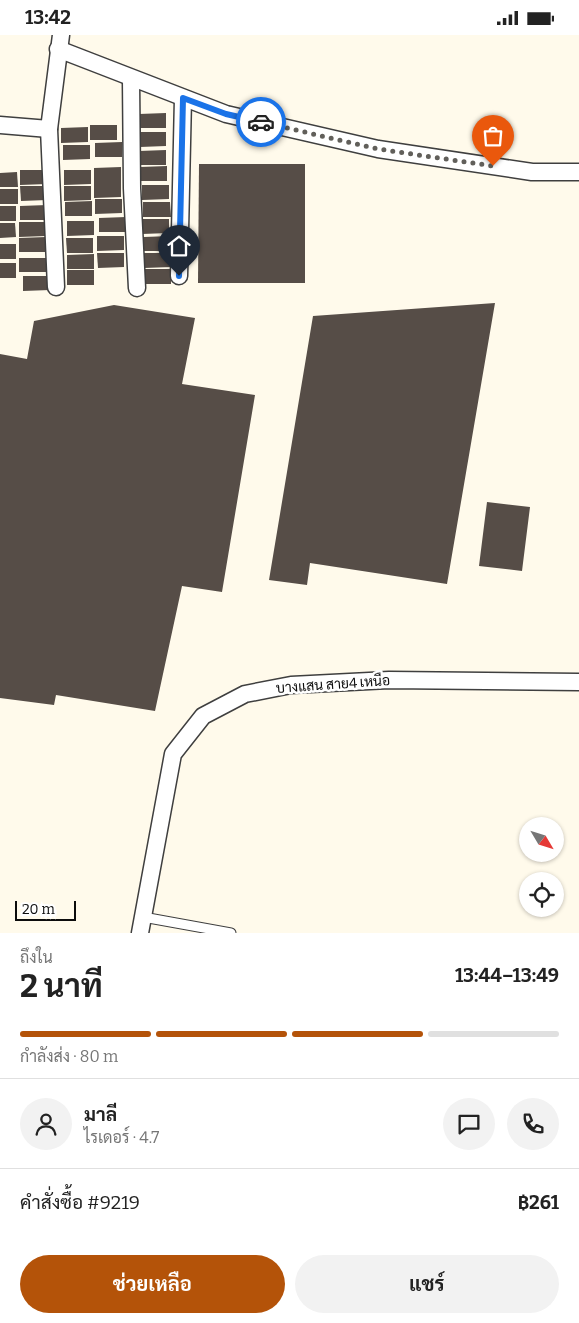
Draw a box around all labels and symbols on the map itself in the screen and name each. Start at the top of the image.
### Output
courier [236,97,286,147]
pin [472,115,514,166]
pin [158,225,200,276]
street label: บางแสน สาย4 เหนือ [275,671,391,697]
north arrow [519,817,564,863]
scale bar [15,898,76,921]

